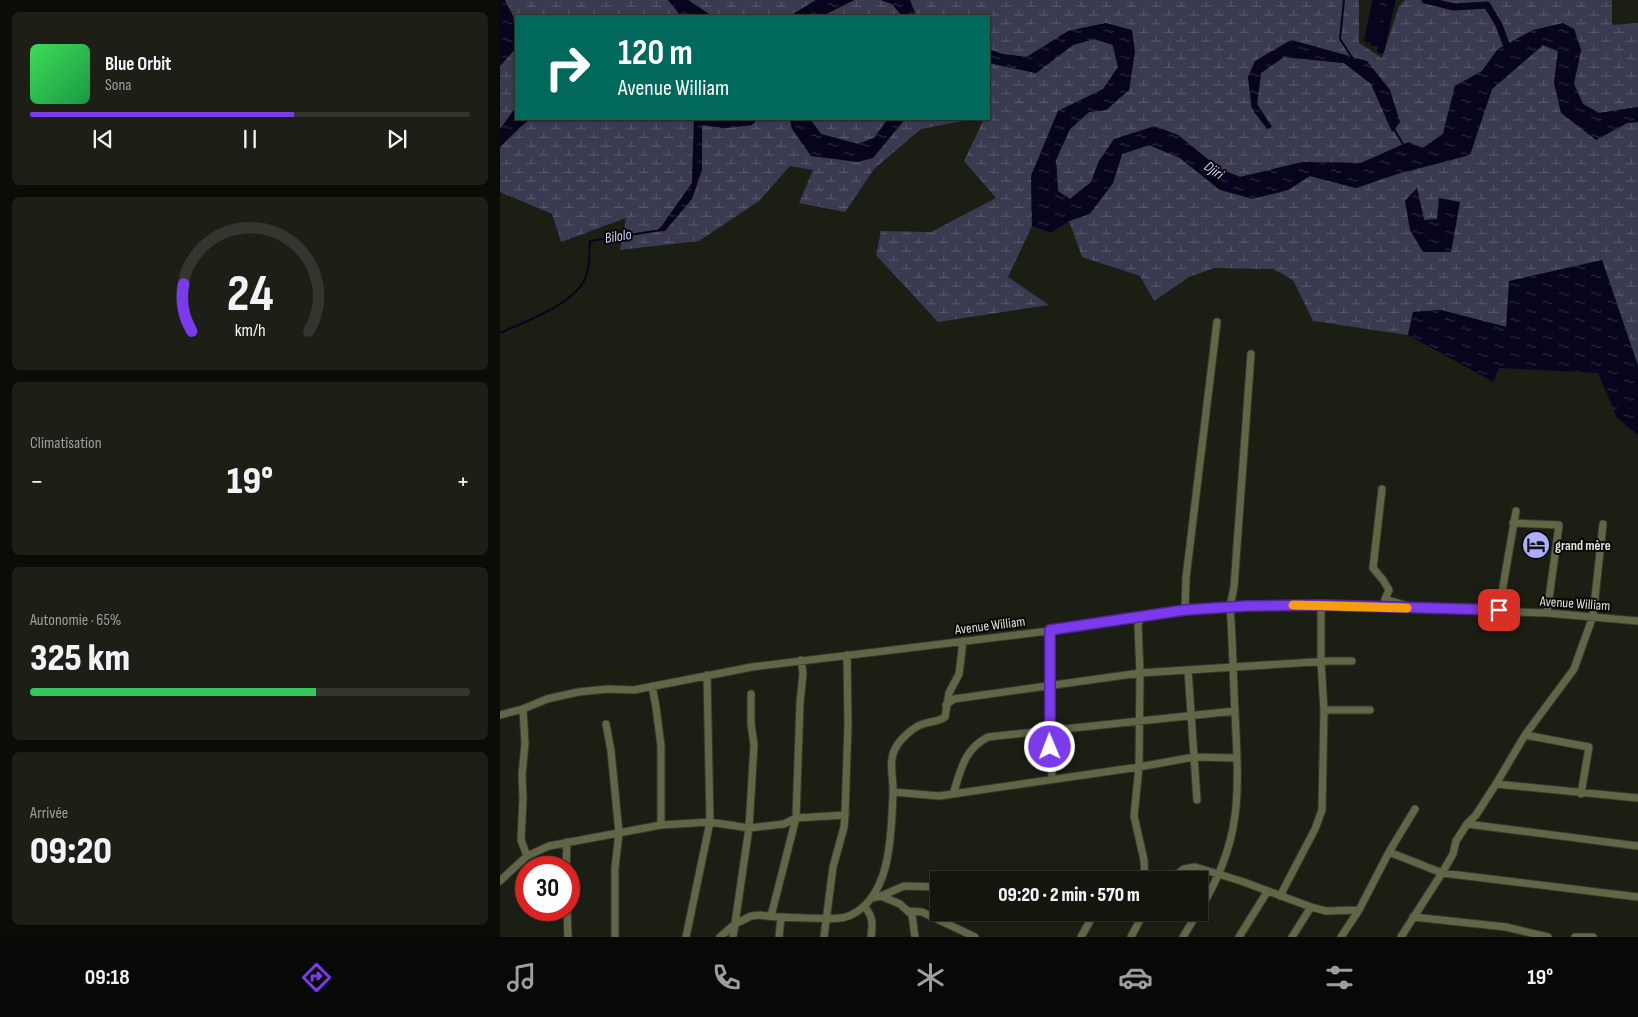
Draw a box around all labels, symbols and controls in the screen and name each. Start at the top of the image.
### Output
text: 120 m [618,32,693,75]
icon: right [535,35,600,100]
text: Blue Orbit [105,53,171,76]
text: Avenue William [618,75,729,102]
text: Sona [105,76,132,95]
icon: previous [89,125,117,153]
icon: pause [236,125,264,153]
icon: next [383,125,411,153]
water label: Djiri [1200,157,1228,185]
water label: Bilolo [603,225,633,248]
text: 24 [227,263,273,326]
text: km/h [235,320,265,341]
text: Climatisation [30,434,102,453]
text: 19° [227,459,273,504]
text: − [30,465,44,498]
text: + [456,465,470,498]
hotel icon: grand mère [1521,530,1551,560]
place label: grand mère [1555,537,1611,554]
pin [1478,589,1520,631]
street label: Avenue William [1538,592,1611,614]
icon: arrive [1485,596,1513,624]
text: Autonomie · 65% [30,611,121,630]
street label: Avenue William [953,613,1026,638]
text: 325 km [30,636,130,681]
position arrow [1023,720,1075,772]
text: Arrivée [30,804,68,823]
text: 09:20 [30,829,112,874]
speed limit sign: 30 [515,856,580,921]
text: 09:20 · 2 min · 570 m [998,884,1140,907]
icon: directions [299,960,334,995]
icon: music [504,960,539,995]
icon: phone [709,960,744,995]
icon: climate [913,960,948,995]
icon: car [1118,960,1153,995]
icon: filters [1322,960,1357,995]
text: 09:18 [85,964,130,991]
text: 19° [1527,964,1553,991]

